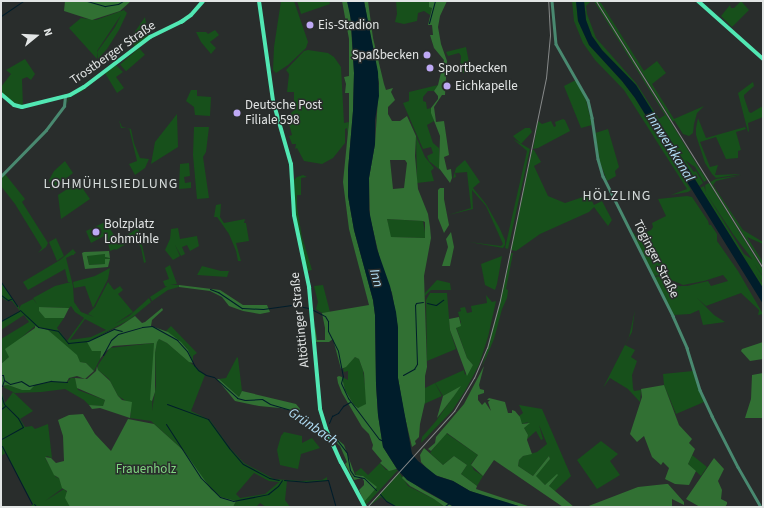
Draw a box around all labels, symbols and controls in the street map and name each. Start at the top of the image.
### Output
north arrow [16,16,56,56]
place label: Eis-Stadion [318,17,379,33]
street label: Trostberger Straße [67,18,159,88]
marker: Eis-Stadion [305,20,315,30]
text: N [40,26,56,38]
place label: Spaßbecken [352,47,419,63]
marker: Spaßbecken [422,50,432,60]
place label: Sportbecken [438,60,507,76]
marker: Sportbecken [425,63,435,73]
place label: Eichkapelle [455,78,518,94]
marker: Eichkapelle [442,81,452,91]
place label: Deutsche Post Filiale 598 [245,98,322,129]
marker: Deutsche Post Filiale 598 [232,108,242,118]
water label: Innwerkkanal [642,109,698,185]
district label: LOHMÜHLSIEDLUNG [44,176,178,192]
district label: HÖLZLING [583,188,651,204]
place label: Bolzplatz Lohmühle [104,217,159,248]
street label: Töginger Straße [630,217,682,301]
marker: Bolzplatz Lohmühle [91,227,101,237]
water label: Inn [366,267,386,289]
street label: Altöttinger Straße [287,271,313,369]
water label: Grünbach [285,404,341,450]
park label: Frauenholz [116,461,176,477]

